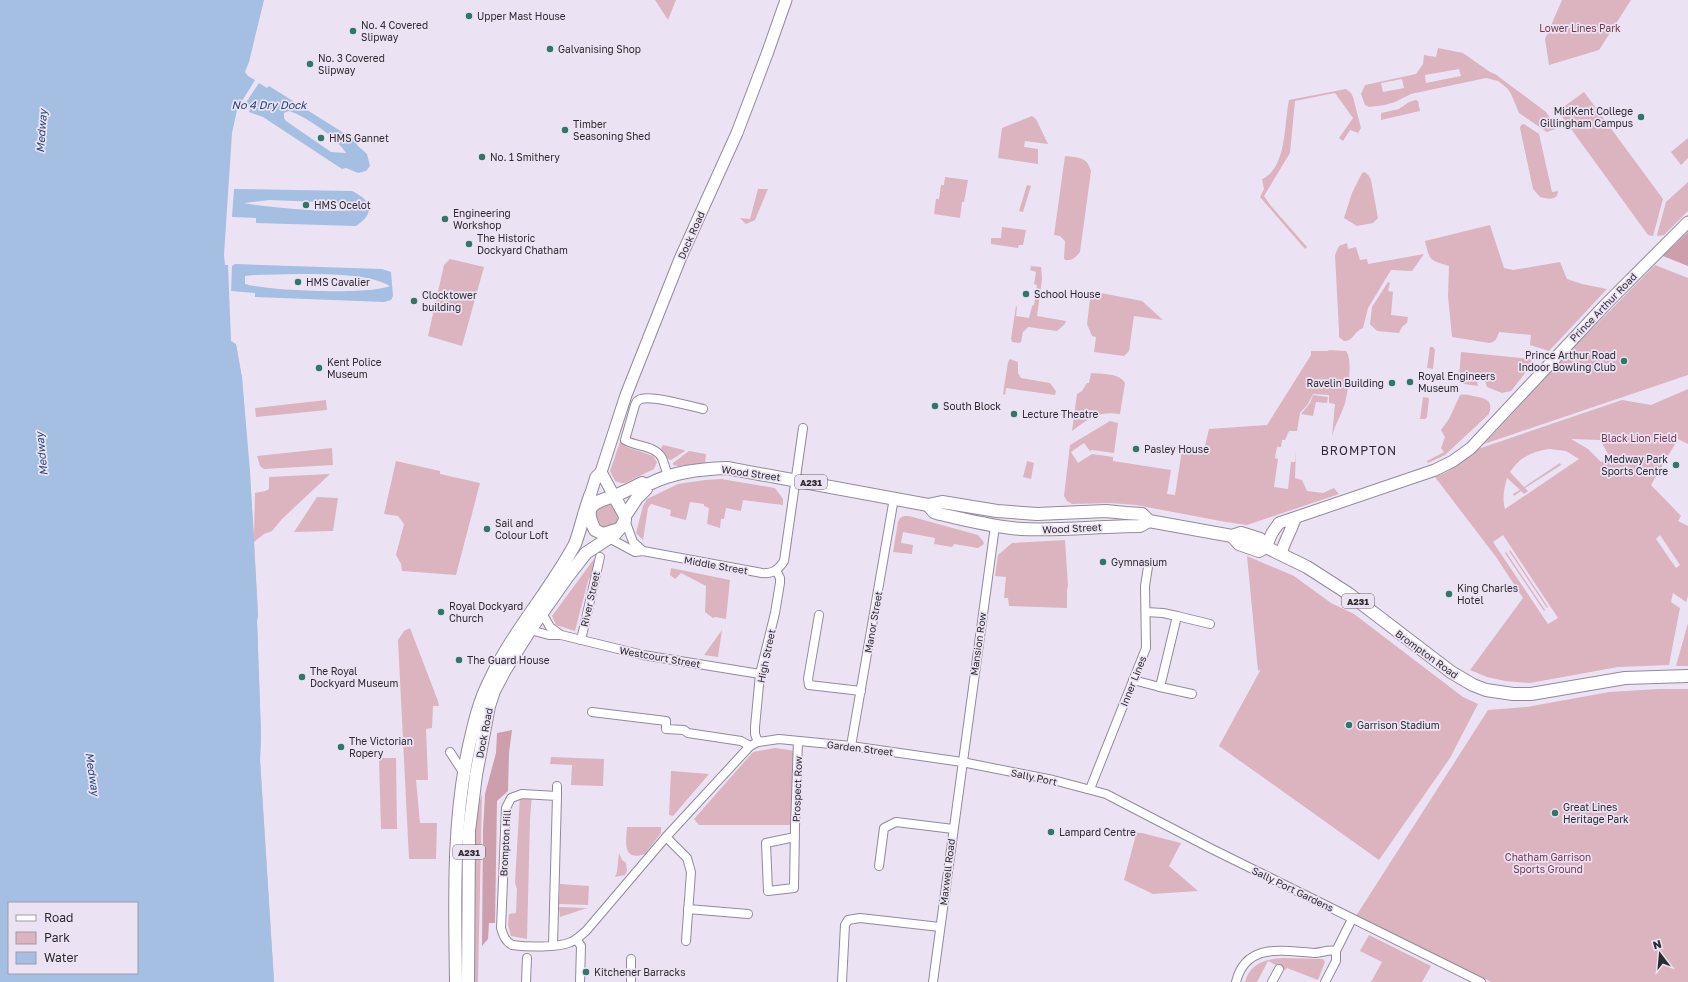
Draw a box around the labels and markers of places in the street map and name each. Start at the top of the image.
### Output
place label: Upper Mast House [477,10,566,22]
marker: Upper Mast House [464,11,474,21]
place label: No. 4 Covered Slipway [361,19,428,43]
marker: No. 4 Covered Slipway [348,26,358,36]
place label: Galvanising Shop [558,43,641,55]
marker: Galvanising Shop [545,44,555,54]
place label: No. 3 Covered Slipway [318,52,385,76]
marker: No. 3 Covered Slipway [305,59,315,69]
place label: MidKent College Gillingham Campus [1540,105,1633,129]
marker: MidKent College Gillingham Campus [1636,112,1646,122]
place label: Timber Seasoning Shed [573,118,650,142]
marker: Timber Seasoning Shed [560,125,570,135]
place label: HMS Gannet [329,132,389,144]
marker: HMS Gannet [316,133,326,143]
place label: No. 1 Smithery [490,151,560,163]
marker: No. 1 Smithery [477,152,487,162]
place label: HMS Ocelot [314,199,371,211]
marker: HMS Ocelot [301,200,311,210]
place label: Engineering Workshop [453,207,511,231]
marker: Engineering Workshop [440,214,450,224]
place label: The Historic Dockyard Chatham [477,232,568,256]
marker: The Historic Dockyard Chatham [464,239,474,249]
place label: HMS Cavalier [306,276,370,288]
marker: HMS Cavalier [293,277,303,287]
place label: School House [1034,288,1101,300]
place label: Clocktower building [422,289,477,313]
marker: School House [1021,289,1031,299]
marker: Clocktower building [409,296,419,306]
place label: Prince Arthur Road Indoor Bowling Club [1519,349,1616,373]
place label: Kent Police Museum [327,356,382,380]
marker: Prince Arthur Road Indoor Bowling Club [1619,356,1629,366]
marker: Kent Police Museum [314,363,324,373]
place label: Royal Engineers Museum [1418,370,1495,394]
place label: Ravelin Building [1306,377,1384,389]
marker: Royal Engineers Museum [1405,377,1415,387]
marker: Ravelin Building [1387,378,1397,388]
place label: South Block [943,400,1001,412]
marker: South Block [930,401,940,411]
place label: Lecture Theatre [1022,408,1098,420]
marker: Lecture Theatre [1009,409,1019,419]
place label: Pasley House [1144,443,1209,455]
marker: Pasley House [1131,444,1141,454]
place label: Medway Park Sports Centre [1601,453,1668,477]
marker: Medway Park Sports Centre [1671,460,1681,470]
place label: Sail and Colour Loft [495,517,549,541]
marker: Sail and Colour Loft [482,524,492,534]
place label: Gymnasium [1111,556,1167,568]
marker: Gymnasium [1098,557,1108,567]
place label: King Charles Hotel [1457,582,1518,606]
marker: King Charles Hotel [1444,589,1454,599]
place label: Royal Dockyard Church [449,600,523,624]
marker: Royal Dockyard Church [436,607,446,617]
place label: The Guard House [467,654,550,666]
marker: The Guard House [454,655,464,665]
place label: The Royal Dockyard Museum [310,665,398,689]
marker: The Royal Dockyard Museum [297,672,307,682]
place label: Garrison Stadium [1357,719,1440,731]
marker: Garrison Stadium [1344,720,1354,730]
place label: The Victorian Ropery [349,735,413,759]
marker: The Victorian Ropery [336,742,346,752]
place label: Great Lines Heritage Park [1563,801,1629,825]
marker: Great Lines Heritage Park [1550,808,1560,818]
place label: Lampard Centre [1059,826,1136,838]
marker: Lampard Centre [1046,827,1056,837]
place label: Kitchener Barracks [594,966,685,978]
marker: Kitchener Barracks [581,967,591,977]

